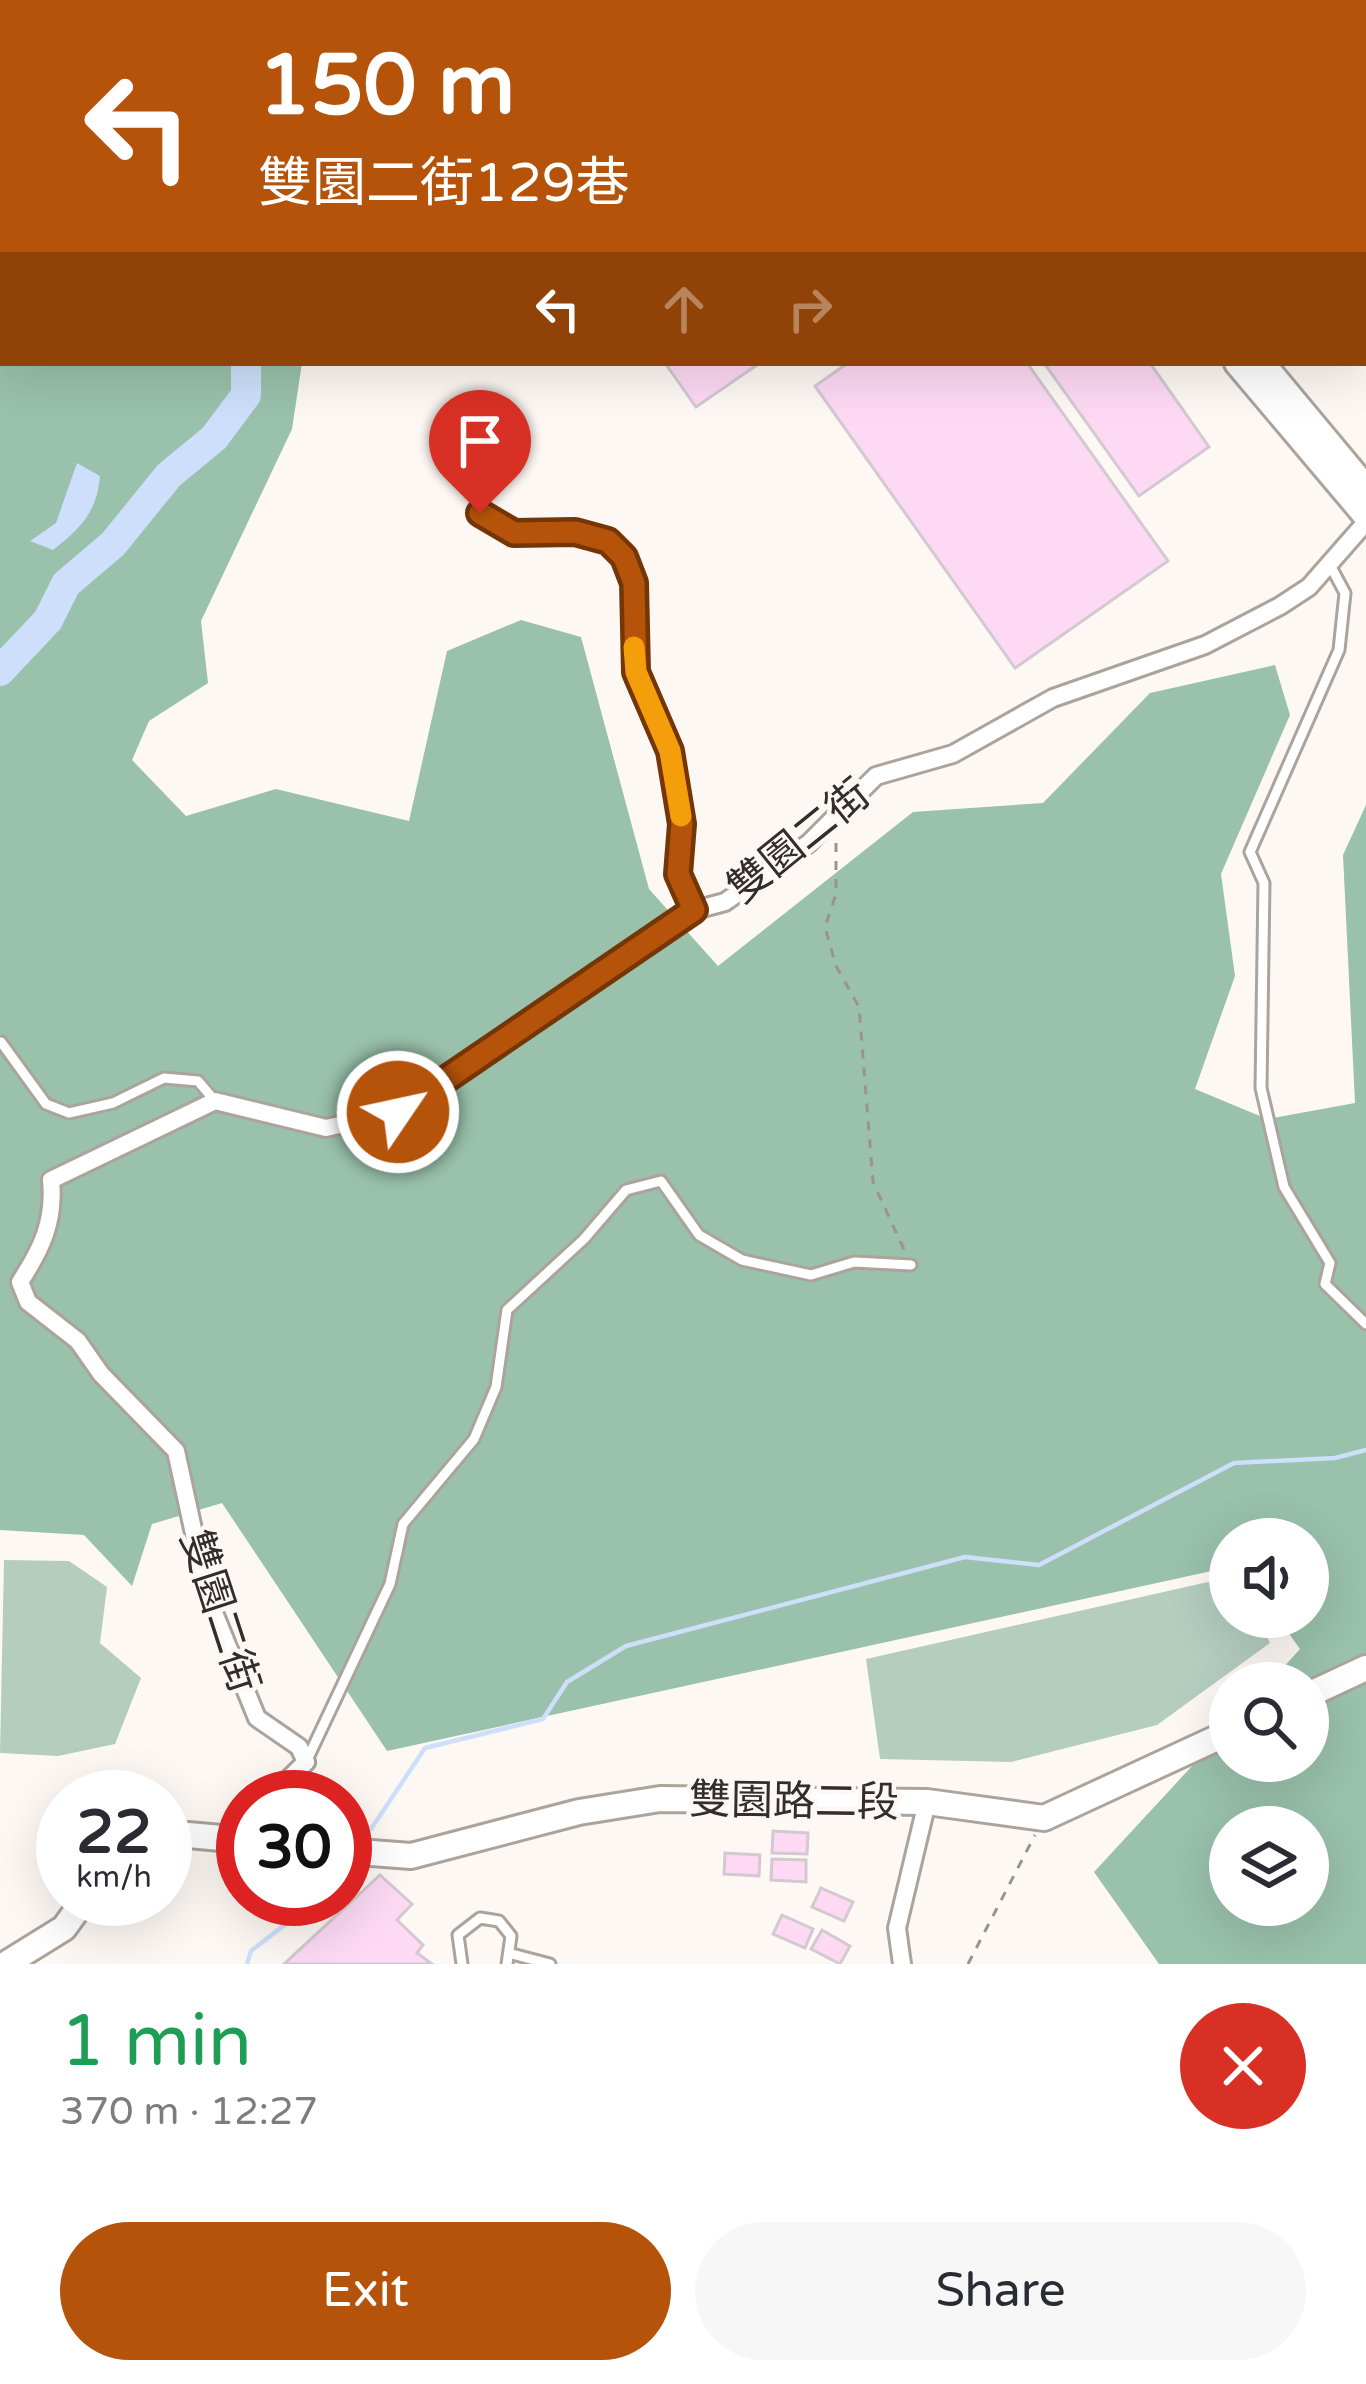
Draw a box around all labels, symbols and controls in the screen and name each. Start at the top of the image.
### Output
text: 150 m [258,36,515,137]
icon: left [60,48,216,204]
text: 雙園二街129巷 [258,151,630,216]
icon: left [525,276,591,342]
icon: ahead [651,276,717,342]
icon: right [777,276,843,342]
pin [429,390,531,513]
icon: arrive [447,408,513,474]
street label: 雙園二街 [718,768,880,914]
position arrow [335,1049,461,1175]
map controls [1209,1518,1329,1926]
button: sound [1209,1518,1329,1638]
street label: 雙園二街 [169,1524,270,1699]
button: search [1209,1662,1329,1782]
speed limit sign: 30 [216,1770,372,1926]
street label: 雙園路二段 [689,1774,899,1829]
text: 22 [76,1797,152,1869]
button: layers [1209,1806,1329,1926]
text: km/h [76,1859,152,1896]
text: 1 min [60,1999,252,2086]
button: close [1180,2003,1306,2129]
text: 370 m · 12:27 [60,2088,318,2135]
button: Exit [60,2222,671,2360]
button: Share [695,2222,1306,2360]

